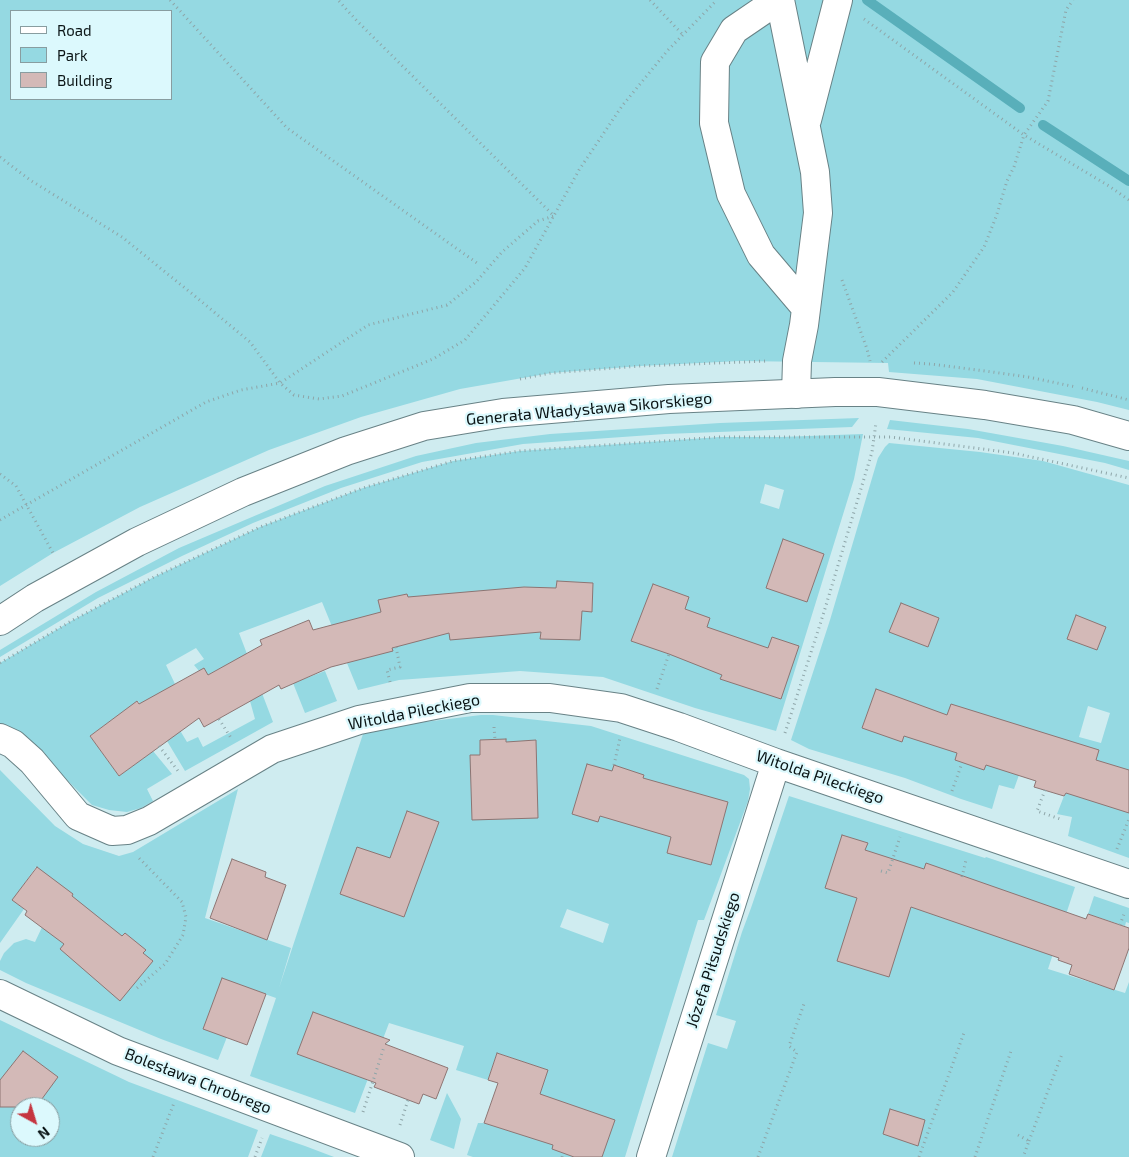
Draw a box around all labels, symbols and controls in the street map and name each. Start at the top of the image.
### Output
legend [10,10,172,100]
text: Road [57,21,92,39]
text: Park [57,46,88,64]
text: Building [57,71,112,89]
street label: Generała Władysława Sikorskiego [465,389,713,429]
street label: Witolda Pileckiego [346,690,482,734]
street label: Witolda Pileckiego [754,746,886,808]
street label: Józefa Piłsudskiego [682,890,744,1030]
street label: Bolesława Chrobrego [122,1044,274,1118]
north arrow [10,1097,60,1147]
text: N [35,1123,53,1143]

